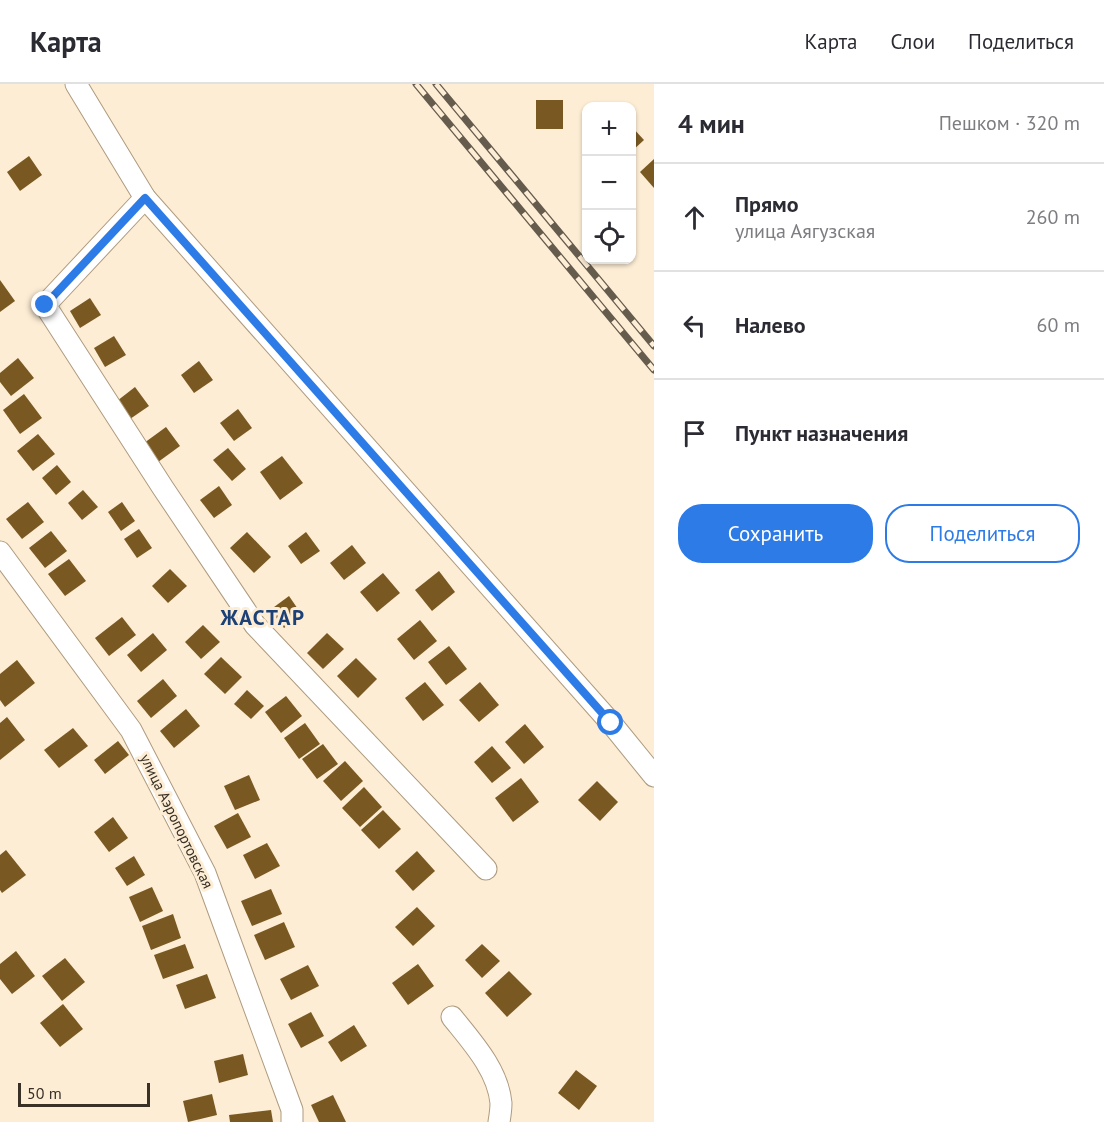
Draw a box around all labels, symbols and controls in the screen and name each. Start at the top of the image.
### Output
text: Карта [30,23,102,60]
text: Карта [804,28,857,55]
text: Слои [890,28,935,55]
text: Поделиться [968,28,1074,55]
map controls [582,102,636,264]
button: + [582,102,636,156]
text: 4 мин [678,107,745,140]
text: Пешком · 320 m [939,110,1080,136]
button: − [582,156,636,210]
text: Прямо [735,190,798,218]
icon: ahead [678,201,711,234]
text: 260 m [1026,204,1080,230]
button: locate [582,210,636,264]
text: улица Аягузская [735,218,875,244]
route end [31,291,57,317]
icon: left [678,309,711,342]
text: Налево [735,311,806,339]
text: 60 m [1037,312,1080,338]
icon: arrive [678,417,711,450]
text: Пункт назначения [735,419,908,447]
button: Сохранить [678,504,873,563]
button: Поделиться [885,504,1080,563]
district label: ЖАСТАР [220,604,305,631]
route start [597,709,623,735]
street label: улица Аэропортовская [136,751,218,891]
scale bar [18,1080,150,1108]
text: 50 m [27,1083,62,1103]

